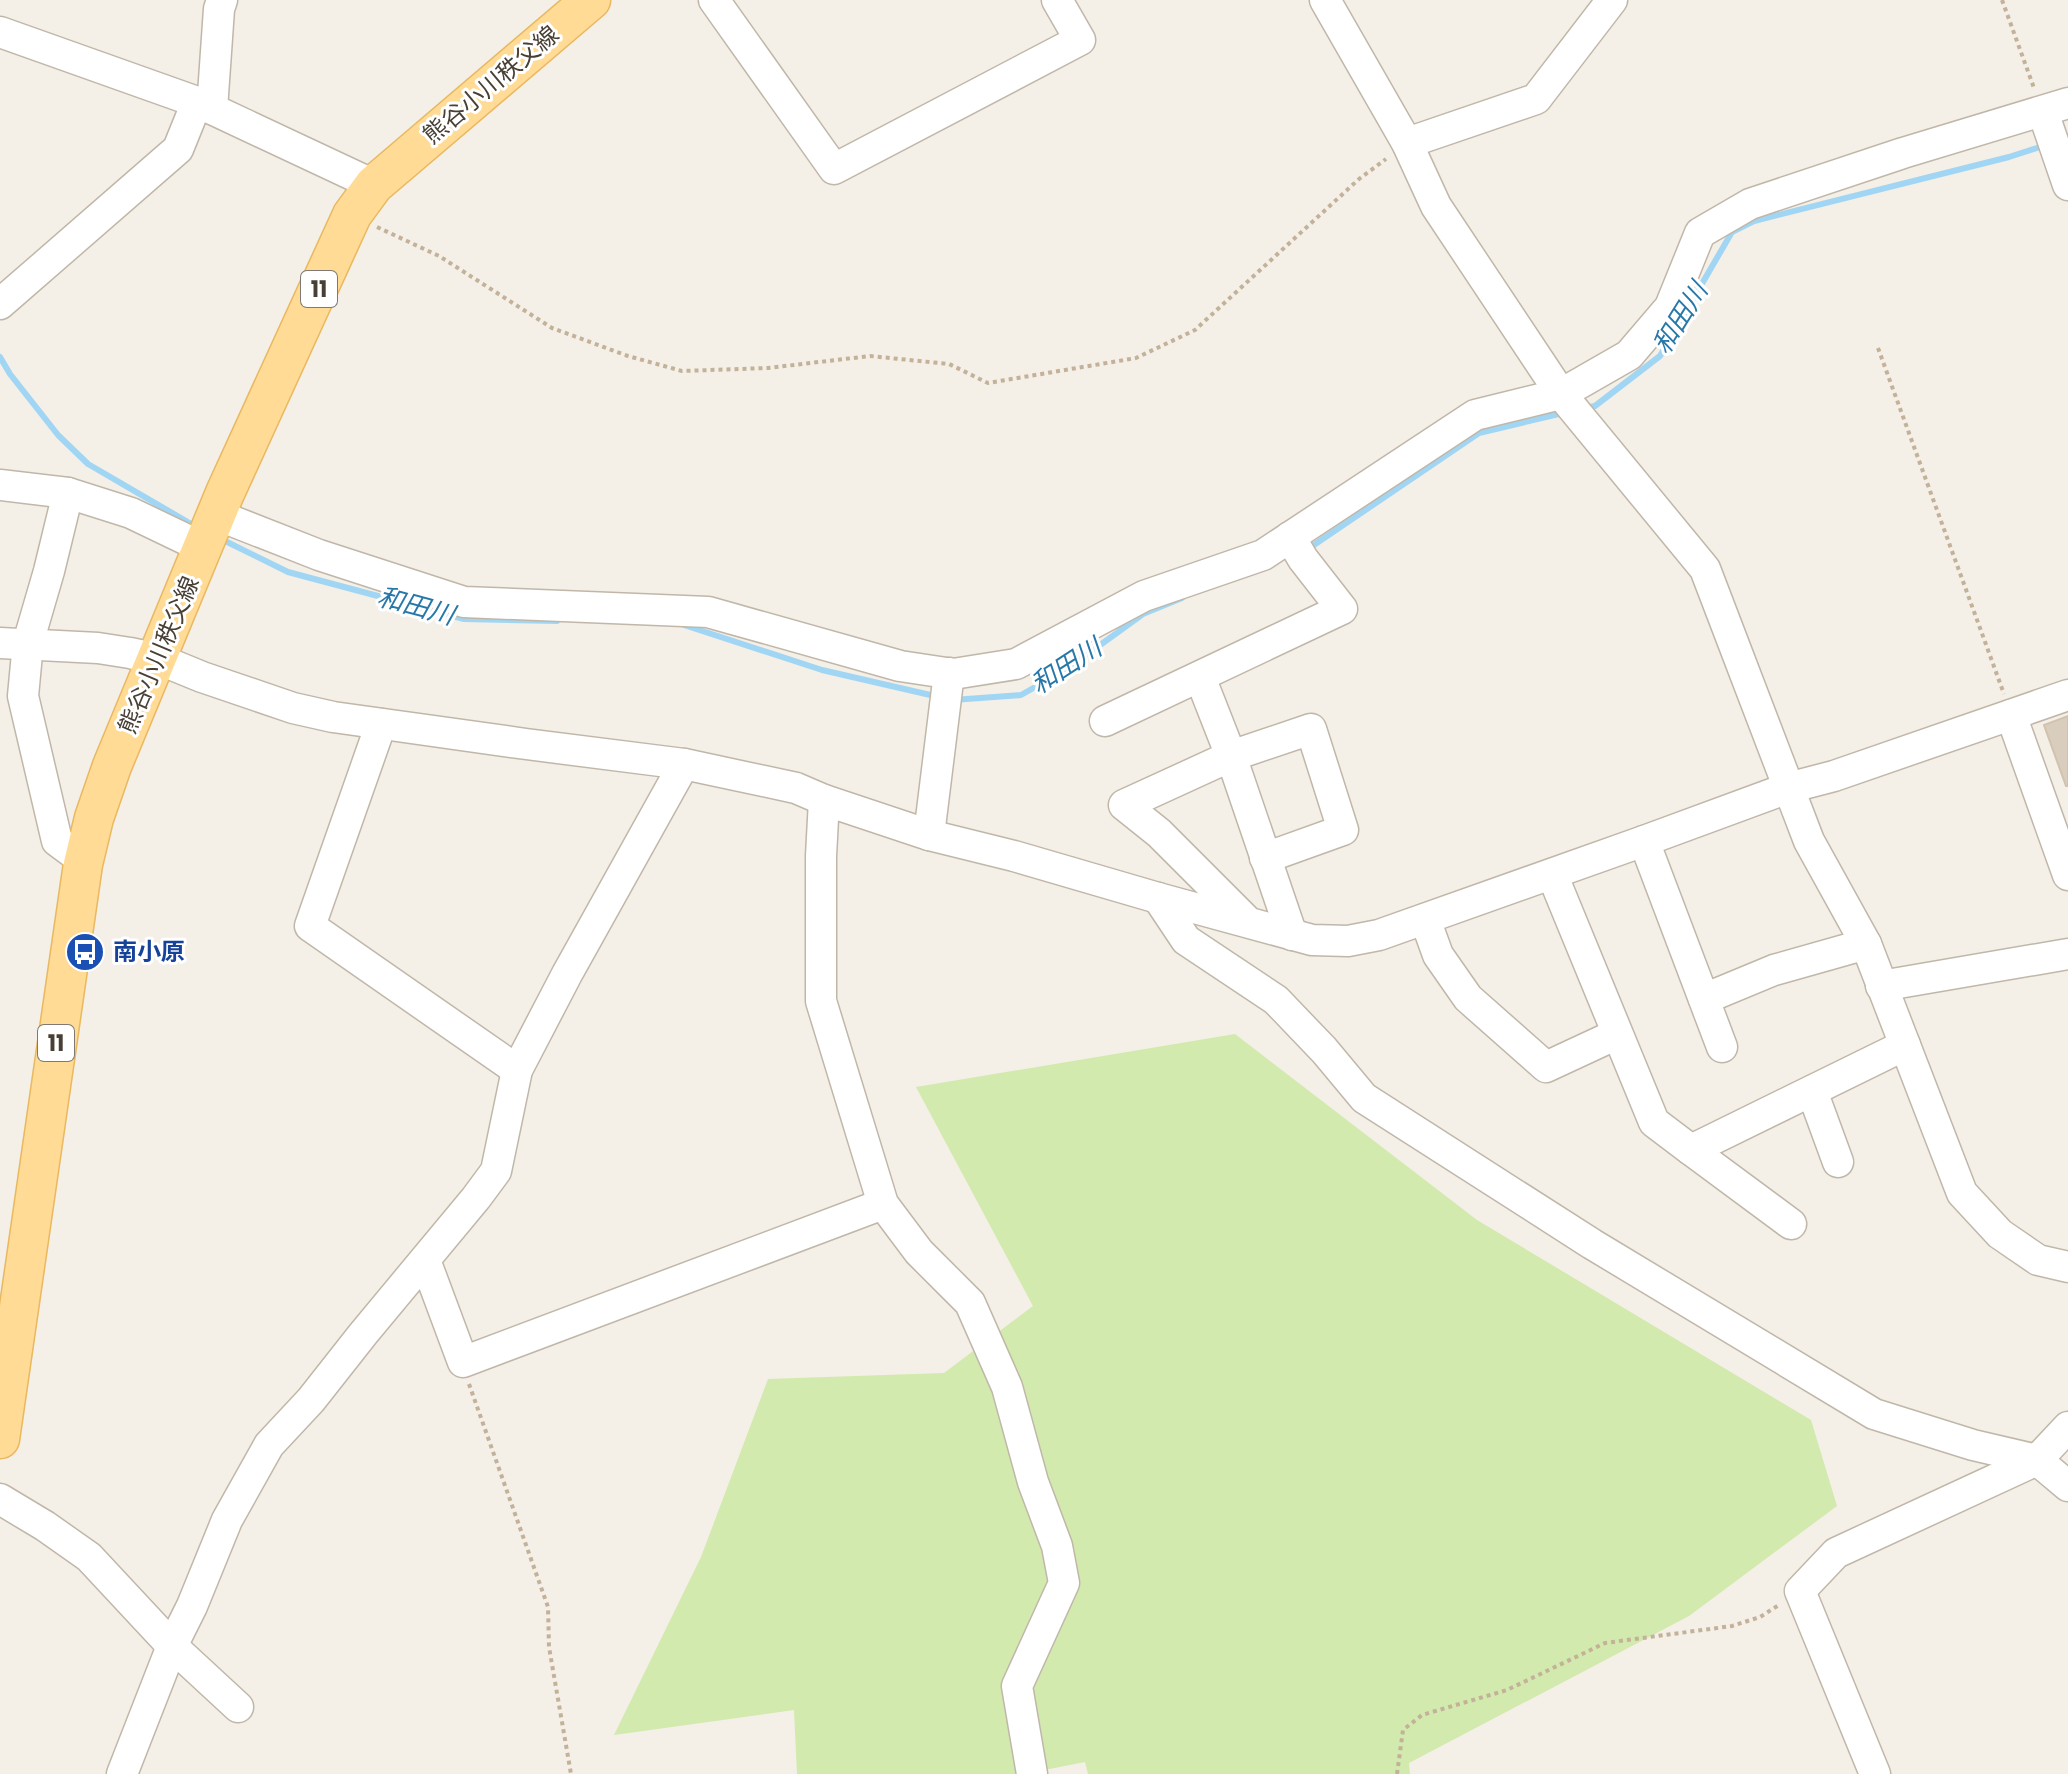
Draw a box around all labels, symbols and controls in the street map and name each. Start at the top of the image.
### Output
street label: 熊谷小川秩父線 [416,18,566,151]
road number: 11 [301,271,337,307]
water label: 和田川 [1644,273,1718,361]
street label: 熊谷小川秩父線 [111,571,207,739]
water label: 和田川 [374,579,461,634]
water label: 和田川 [1023,628,1111,702]
bus stop icon: 南小原 [64,931,106,973]
place label: 南小原 [113,935,185,968]
road number: 11 [38,1025,74,1061]

